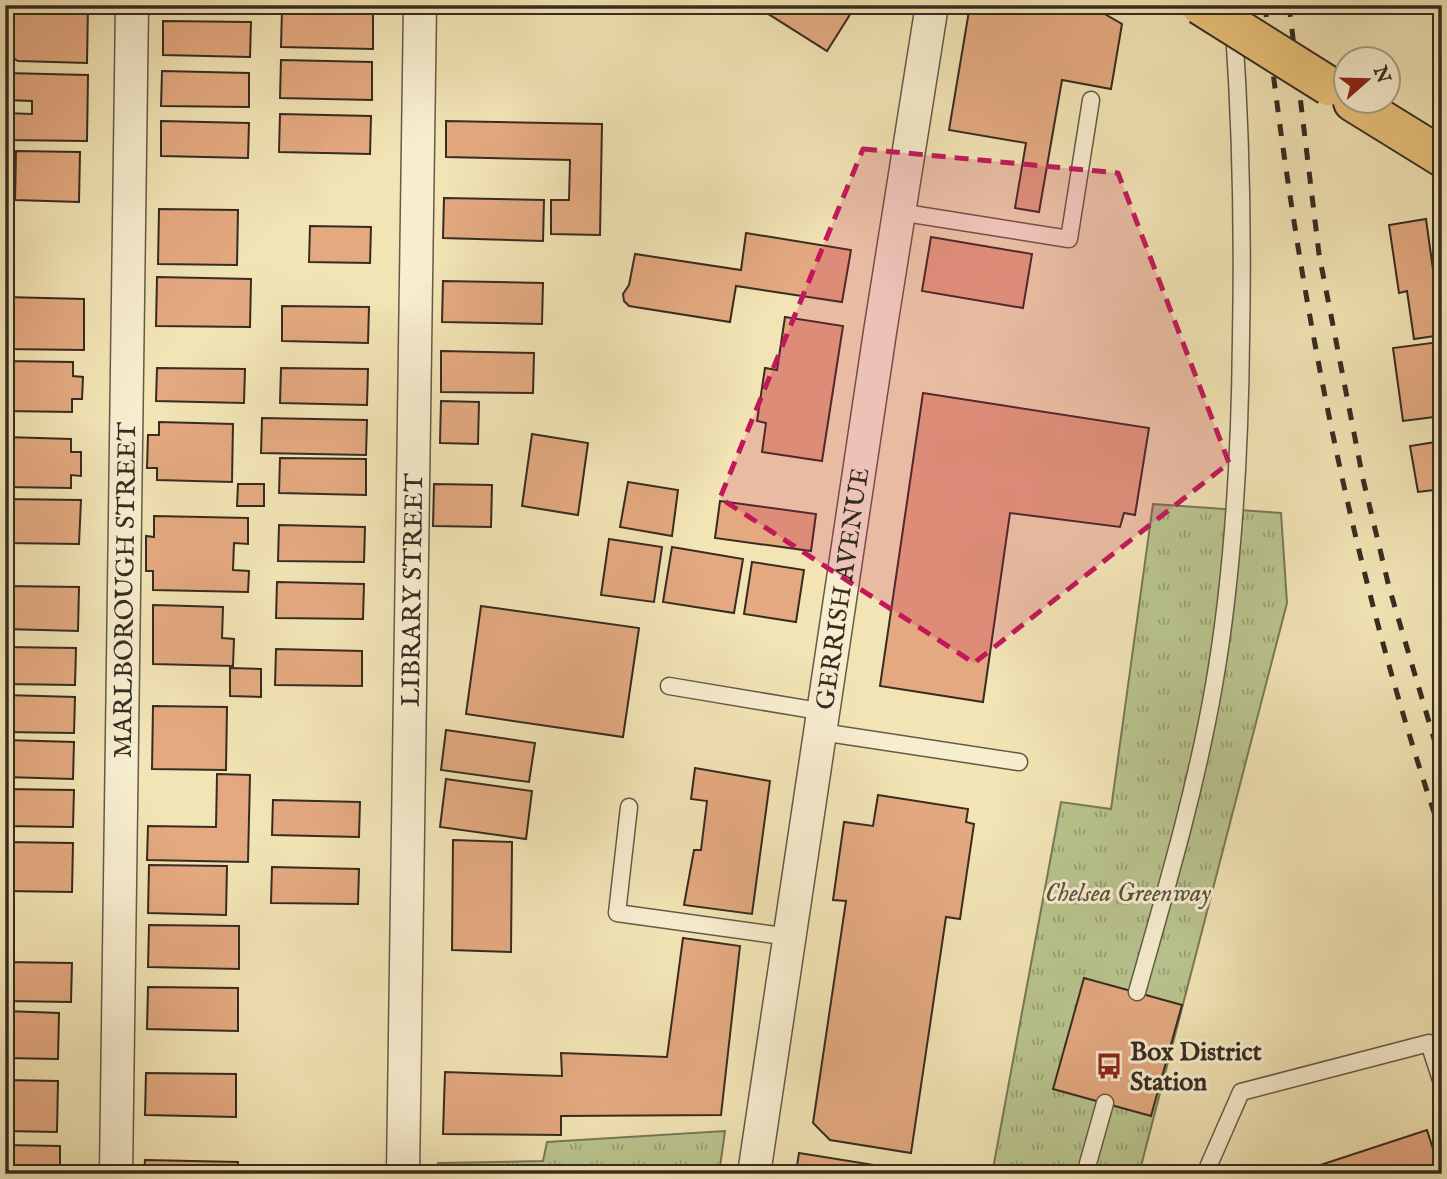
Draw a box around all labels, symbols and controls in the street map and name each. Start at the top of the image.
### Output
north arrow [1332,46,1402,116]
text: N [1367,62,1395,87]
street label: MARLBOROUGH STREET [107,422,144,758]
street label: GERRISH AVENUE [809,465,878,712]
street label: LIBRARY STREET [395,473,431,707]
park label: Chelsea Greenway [1045,877,1211,910]
place label: Box District Station [1130,1036,1262,1099]
bus stop icon: Box District Station [1094,1051,1124,1081]

